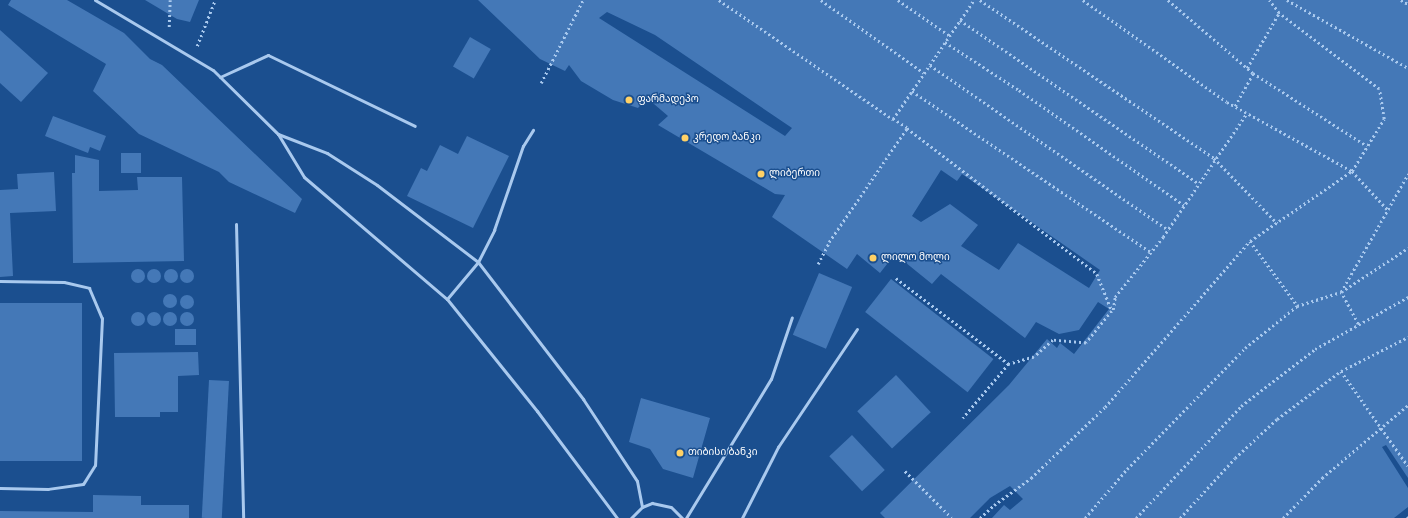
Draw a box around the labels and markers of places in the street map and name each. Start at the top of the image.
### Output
place label: ფარმადეპო [637,94,699,106]
marker: ფარმადეპო [624,95,634,105]
place label: კრედო ბანკი [693,132,761,144]
marker: კრედო ბანკი [680,133,690,143]
place label: ლიბერთი [769,168,820,180]
marker: ლიბერთი [756,169,766,179]
place label: ლილო მოლი [881,252,950,264]
marker: ლილო მოლი [868,253,878,263]
place label: თიბისი ბანკი [688,447,757,459]
marker: თიბისი ბანკი [675,448,685,458]

